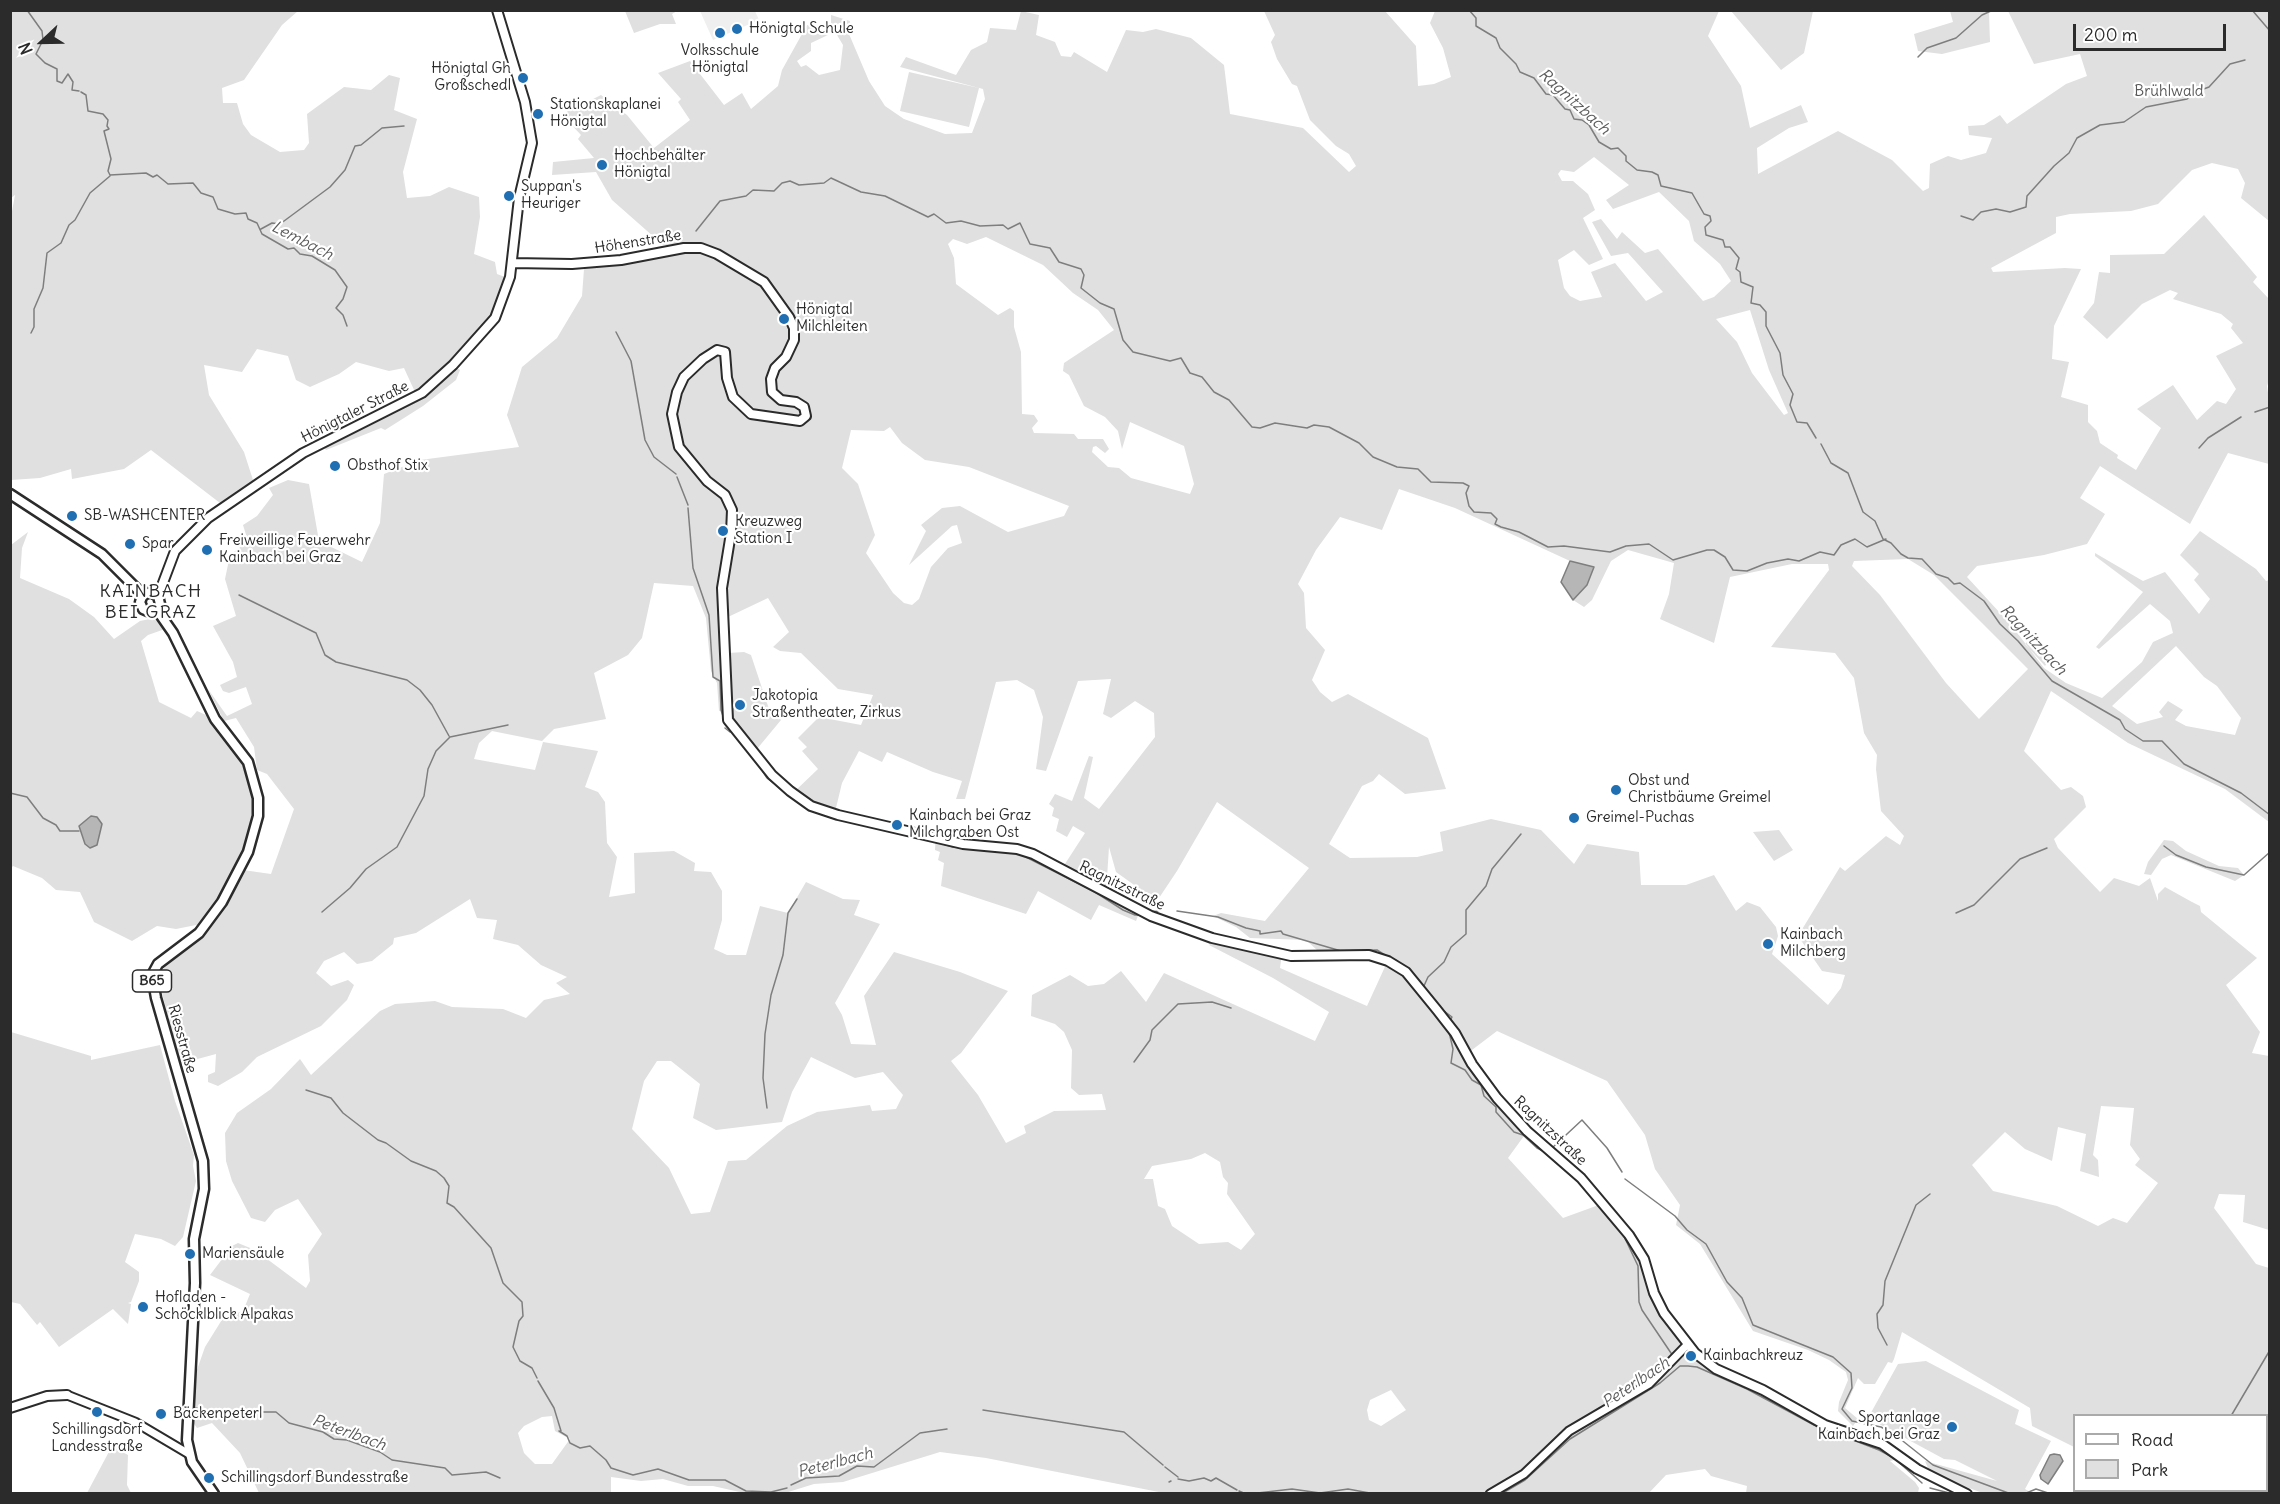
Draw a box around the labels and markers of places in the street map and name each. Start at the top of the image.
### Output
place label: Hönigtal Schule [749,20,854,38]
marker: Hönigtal Schule [730,22,744,36]
marker: Volksschule Hönigtal [713,26,727,40]
place label: Volksschule Hönigtal [681,42,759,77]
place label: Hönigtal Gh Großschedl [431,60,511,95]
marker: Hönigtal Gh Großschedl [516,71,530,85]
place label: Stationskaplanei Hönigtal [550,96,661,131]
marker: Stationskaplanei Hönigtal [531,107,545,121]
place label: Hochbehälter Hönigtal [614,147,706,182]
marker: Hochbehälter Hönigtal [595,158,609,172]
place label: Suppan's Heuriger [521,178,582,213]
marker: Suppan's Heuriger [502,189,516,203]
place label: Hönigtal Milchleiten [796,301,868,336]
marker: Hönigtal Milchleiten [777,312,791,326]
place label: Obsthof Stix [347,457,428,475]
marker: Obsthof Stix [328,459,342,473]
place label: SB-WASHCENTER [84,507,205,525]
marker: SB-WASHCENTER [65,509,79,523]
place label: Kreuzweg Station I [735,513,802,548]
marker: Kreuzweg Station I [716,524,730,538]
place label: Freiweillige Feuerwehr Kainbach bei Graz [219,532,371,567]
place label: Spar [142,535,174,553]
marker: Spar [123,537,137,551]
marker: Freiweillige Feuerwehr Kainbach bei Graz [200,543,214,557]
place label: Jakotopia Straßentheater, Zirkus [752,687,901,722]
marker: Jakotopia Straßentheater, Zirkus [733,698,747,712]
place label: Obst und Christbäume Greimel [1628,772,1771,807]
marker: Obst und Christbäume Greimel [1609,783,1623,797]
place label: Kainbach bei Graz Milchgraben Ost [909,807,1031,842]
place label: Greimel-Puchas [1586,809,1694,827]
marker: Greimel-Puchas [1567,811,1581,825]
marker: Kainbach bei Graz Milchgraben Ost [890,818,904,832]
place label: Kainbach Milchberg [1780,926,1846,961]
marker: Kainbach Milchberg [1761,937,1775,951]
place label: Mariensäule [202,1245,284,1263]
marker: Mariensäule [183,1247,197,1261]
place label: Hofladen - Schöcklblick Alpakas [155,1289,294,1324]
marker: Hofladen - Schöcklblick Alpakas [136,1300,150,1314]
place label: Kainbachkreuz [1703,1347,1803,1365]
marker: Kainbachkreuz [1684,1349,1698,1363]
marker: Schillingsdorf Landesstraße [90,1405,104,1419]
place label: Bäckenpeterl [173,1405,262,1423]
marker: Bäckenpeterl [154,1407,168,1421]
place label: Sportanlage Kainbach bei Graz [1818,1409,1940,1444]
marker: Sportanlage Kainbach bei Graz [1945,1420,1959,1434]
place label: Schillingsdorf Landesstraße [51,1421,143,1456]
place label: Schillingsdorf Bundesstraße [221,1469,408,1487]
marker: Schillingsdorf Bundesstraße [202,1471,216,1485]

